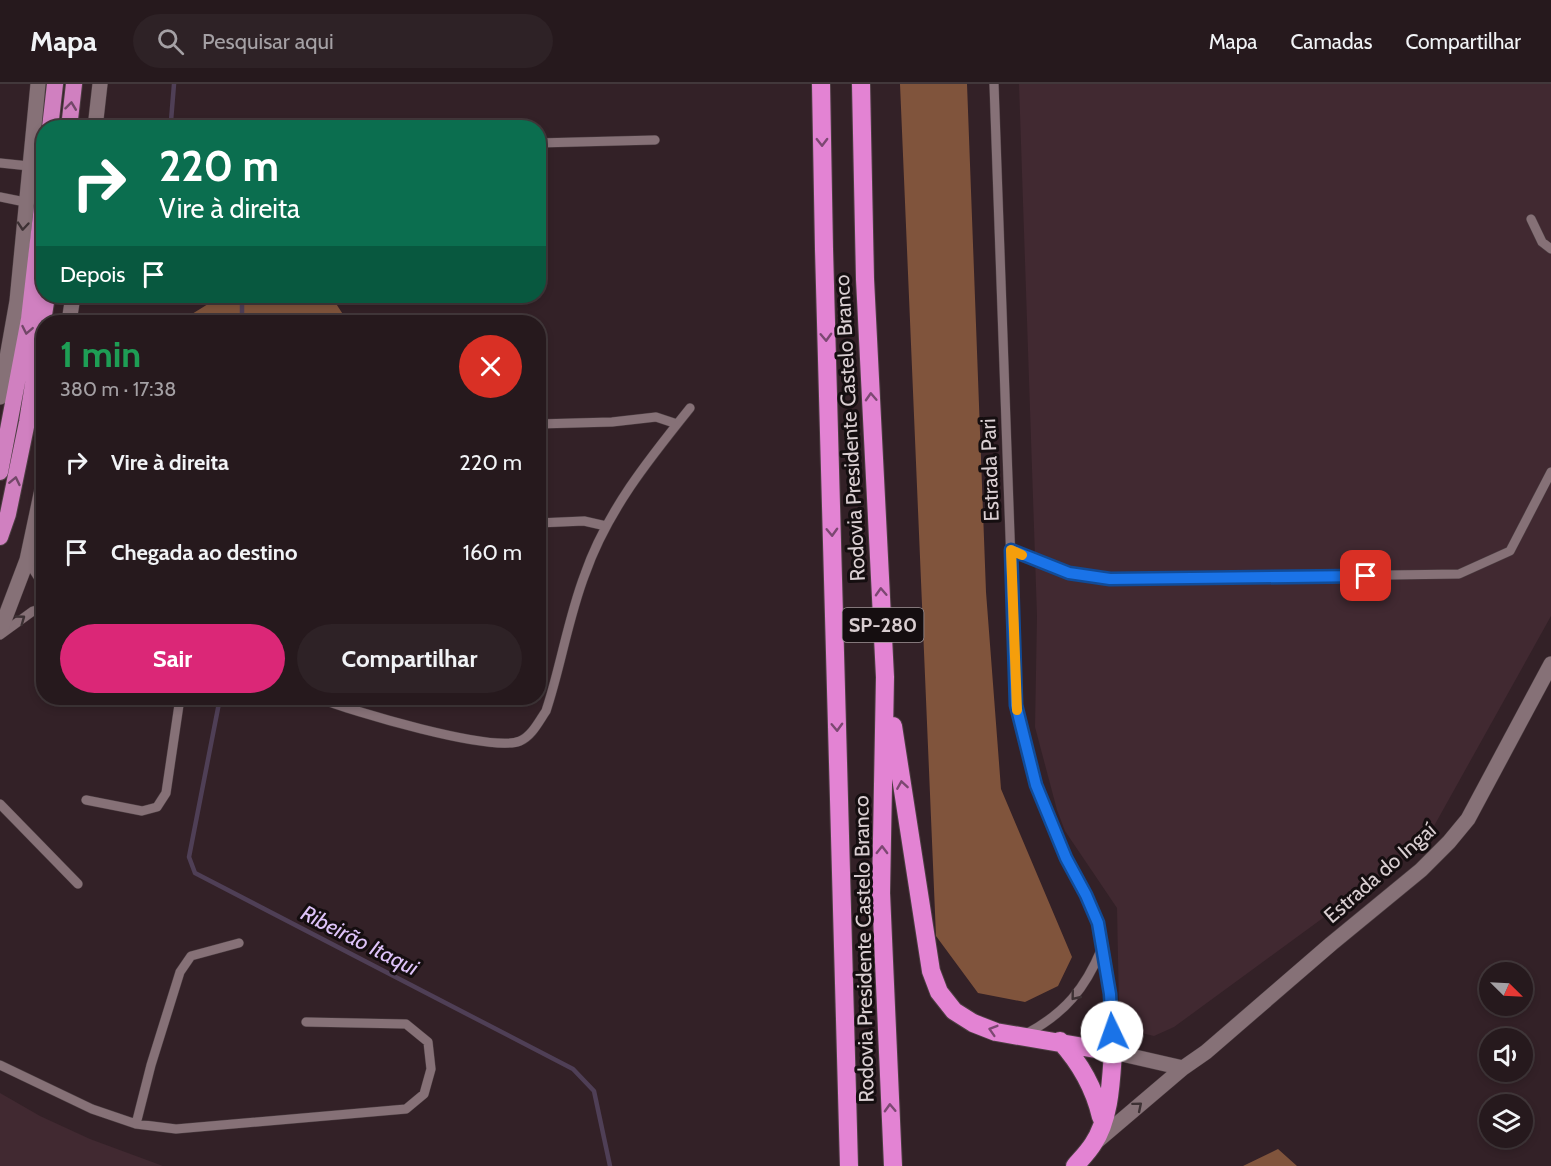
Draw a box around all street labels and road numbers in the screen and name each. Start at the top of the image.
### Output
street label: Rodovia Presidente Castelo Branco [829,274,870,582]
street label: Estrada Pari [975,418,1004,522]
road number: SP-280 [842,608,924,642]
street label: Rodovia Presidente Castelo Branco [848,795,879,1103]
street label: Estrada do Ingaí [1319,817,1441,928]

